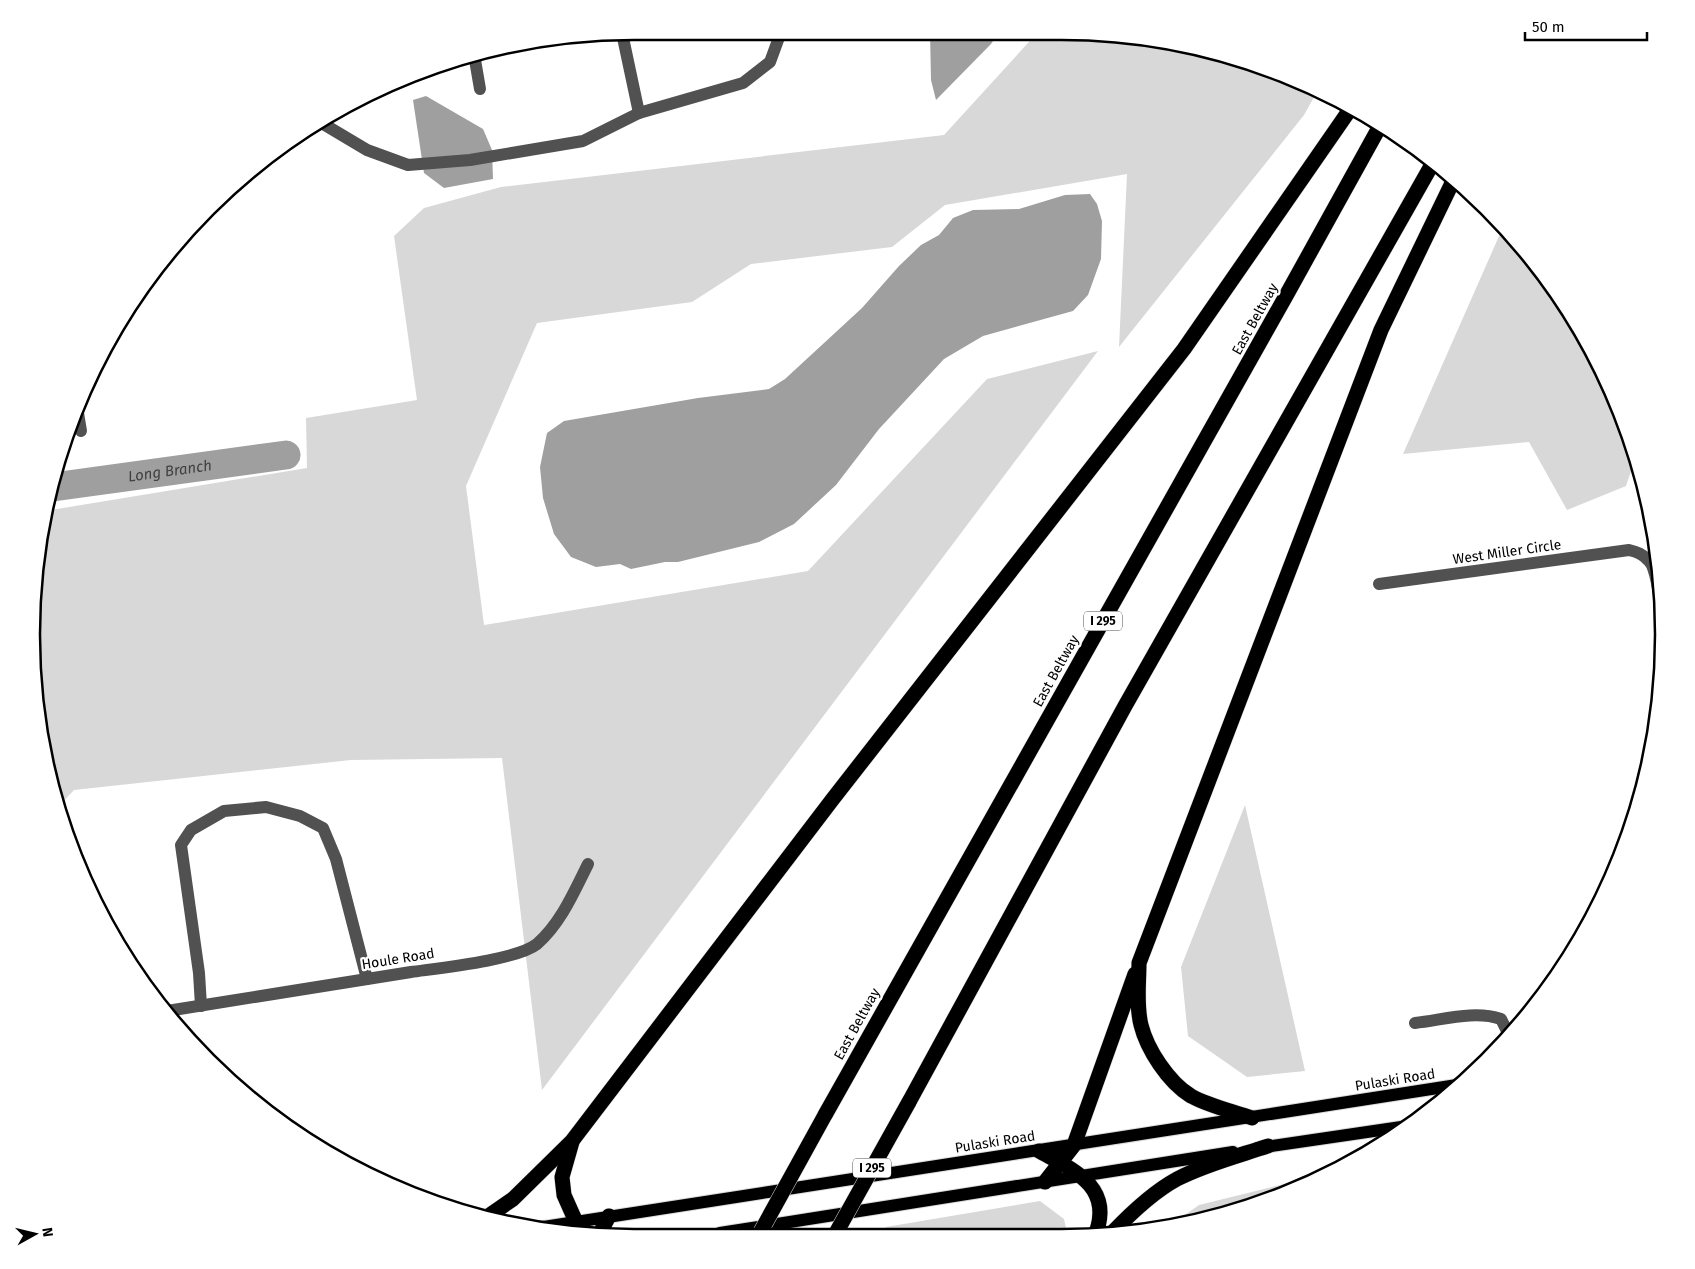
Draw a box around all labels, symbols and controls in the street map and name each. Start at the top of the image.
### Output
scale bar [1525,10,1648,42]
text: 50 m [1532,18,1565,36]
street label: East Beltway [1228,280,1282,358]
water label: Long Branch [127,456,213,486]
street label: West Miller Circle [1452,536,1562,568]
road number: I 295 [1084,612,1122,630]
street label: East Beltway [1029,632,1083,710]
street label: Houle Road [360,945,436,973]
street label: East Beltway [830,985,884,1063]
street label: Pulaski Road [1354,1065,1436,1095]
street label: Pulaski Road [954,1127,1036,1157]
road number: I 295 [853,1158,891,1178]
north arrow [10,1209,60,1259]
text: N [38,1226,56,1238]

